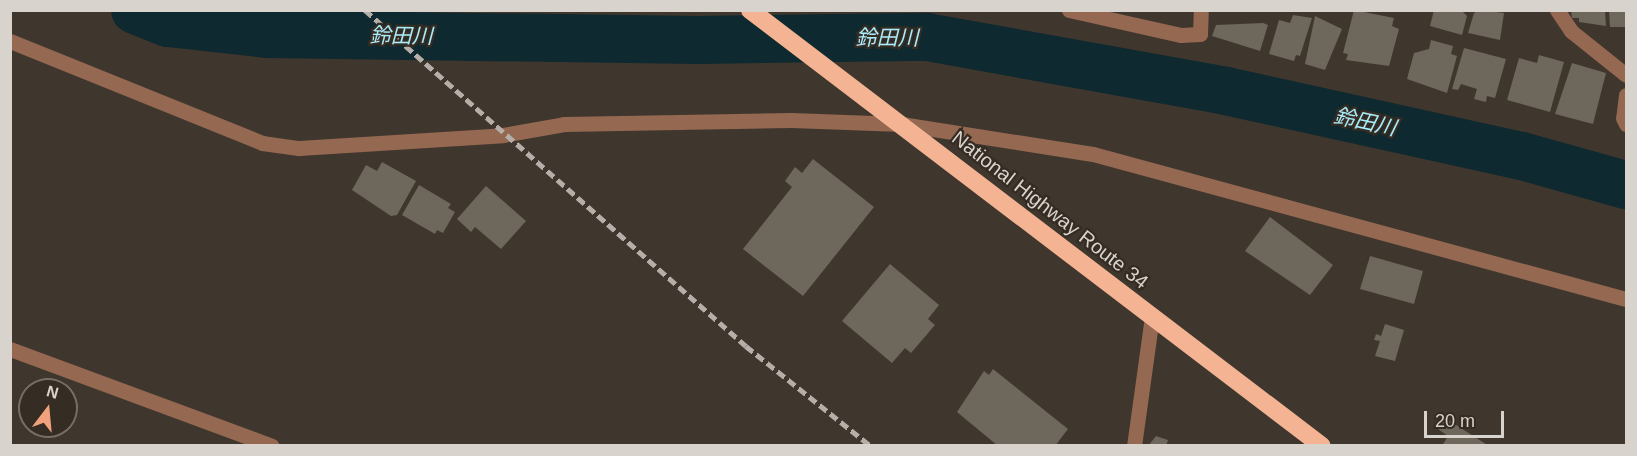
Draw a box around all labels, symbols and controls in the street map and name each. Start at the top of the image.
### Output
water label: 鈴田川 [369,23,433,49]
water label: 鈴田川 [856,25,918,51]
water label: 鈴田川 [1332,103,1398,141]
street label: National Highway Route 34 [947,126,1153,294]
north arrow [18,378,78,438]
text: N [45,382,60,402]
scale bar [1427,399,1506,437]
text: 20 m [1435,411,1475,431]

